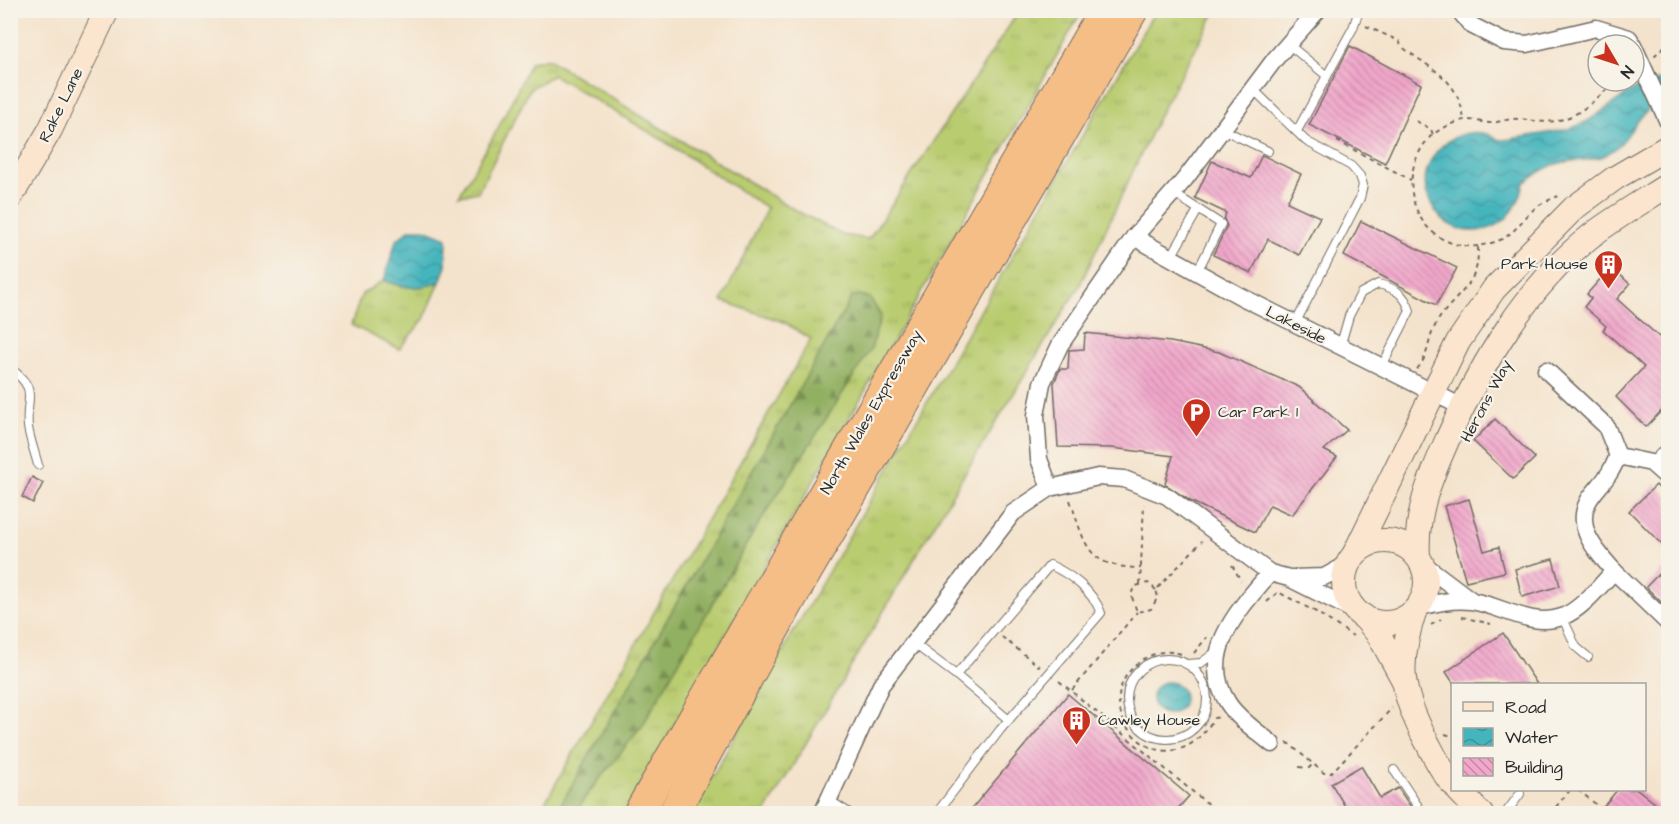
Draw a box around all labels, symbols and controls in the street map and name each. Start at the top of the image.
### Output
north arrow [1586,33,1646,93]
text: N [1615,61,1639,83]
street label: Rake Lane [34,64,89,146]
building icon: Park House [1593,248,1625,290]
place label: Park House [1501,253,1588,275]
street label: Lakeside [1262,300,1330,350]
street label: North Wales Expressway [815,325,928,499]
street label: Herons Way [1455,356,1518,447]
parking icon: Car Park 1 [1181,396,1213,438]
place label: Car Park 1 [1218,401,1298,423]
legend [1451,683,1646,791]
text: Road [1505,695,1546,720]
building icon: Cawley House [1061,704,1093,746]
place label: Cawley House [1098,709,1201,732]
text: Water [1505,725,1558,750]
text: Building [1505,755,1563,781]

